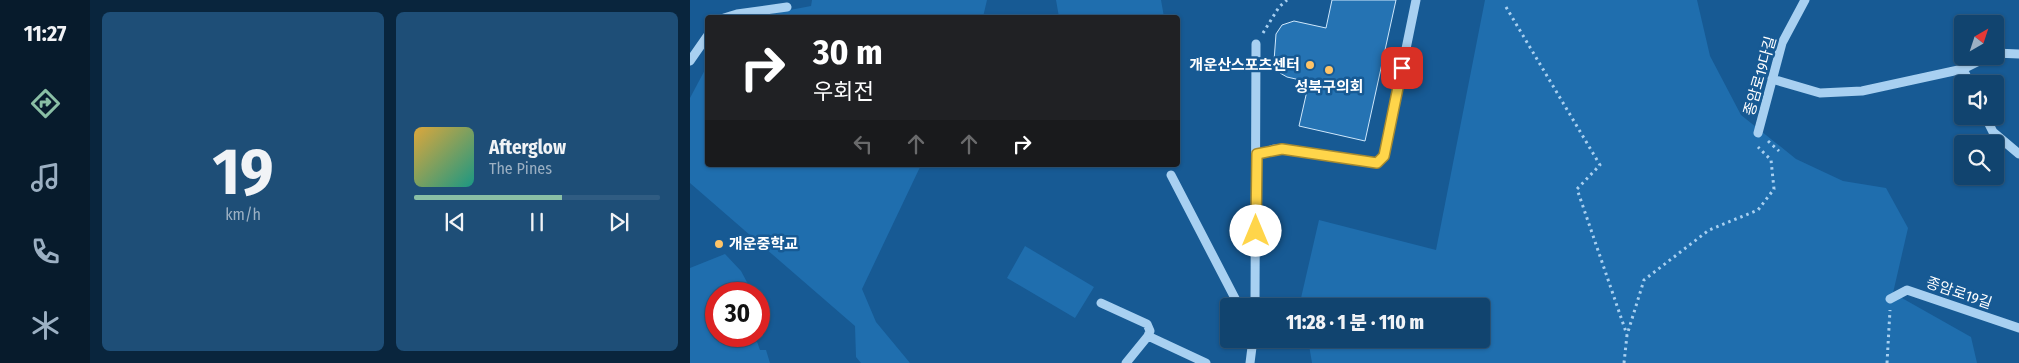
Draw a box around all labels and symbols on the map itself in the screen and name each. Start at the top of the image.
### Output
north arrow [1954,15,2004,65]
street label: 종암로19다길 [1740,34,1780,118]
pin [1381,47,1423,89]
place label: 개운산스포츠센터 [1190,56,1300,74]
marker: 개운산스포츠센터 [1304,59,1316,71]
marker: 성북구의회 [1323,64,1335,76]
place label: 성북구의회 [1294,78,1364,96]
position arrow [1229,204,1281,256]
place label: 개운중학교 [729,235,798,253]
marker: 개운중학교 [713,238,725,250]
street label: 종암로19길 [1924,273,1994,313]
speed limit sign: 30 [705,282,770,347]

